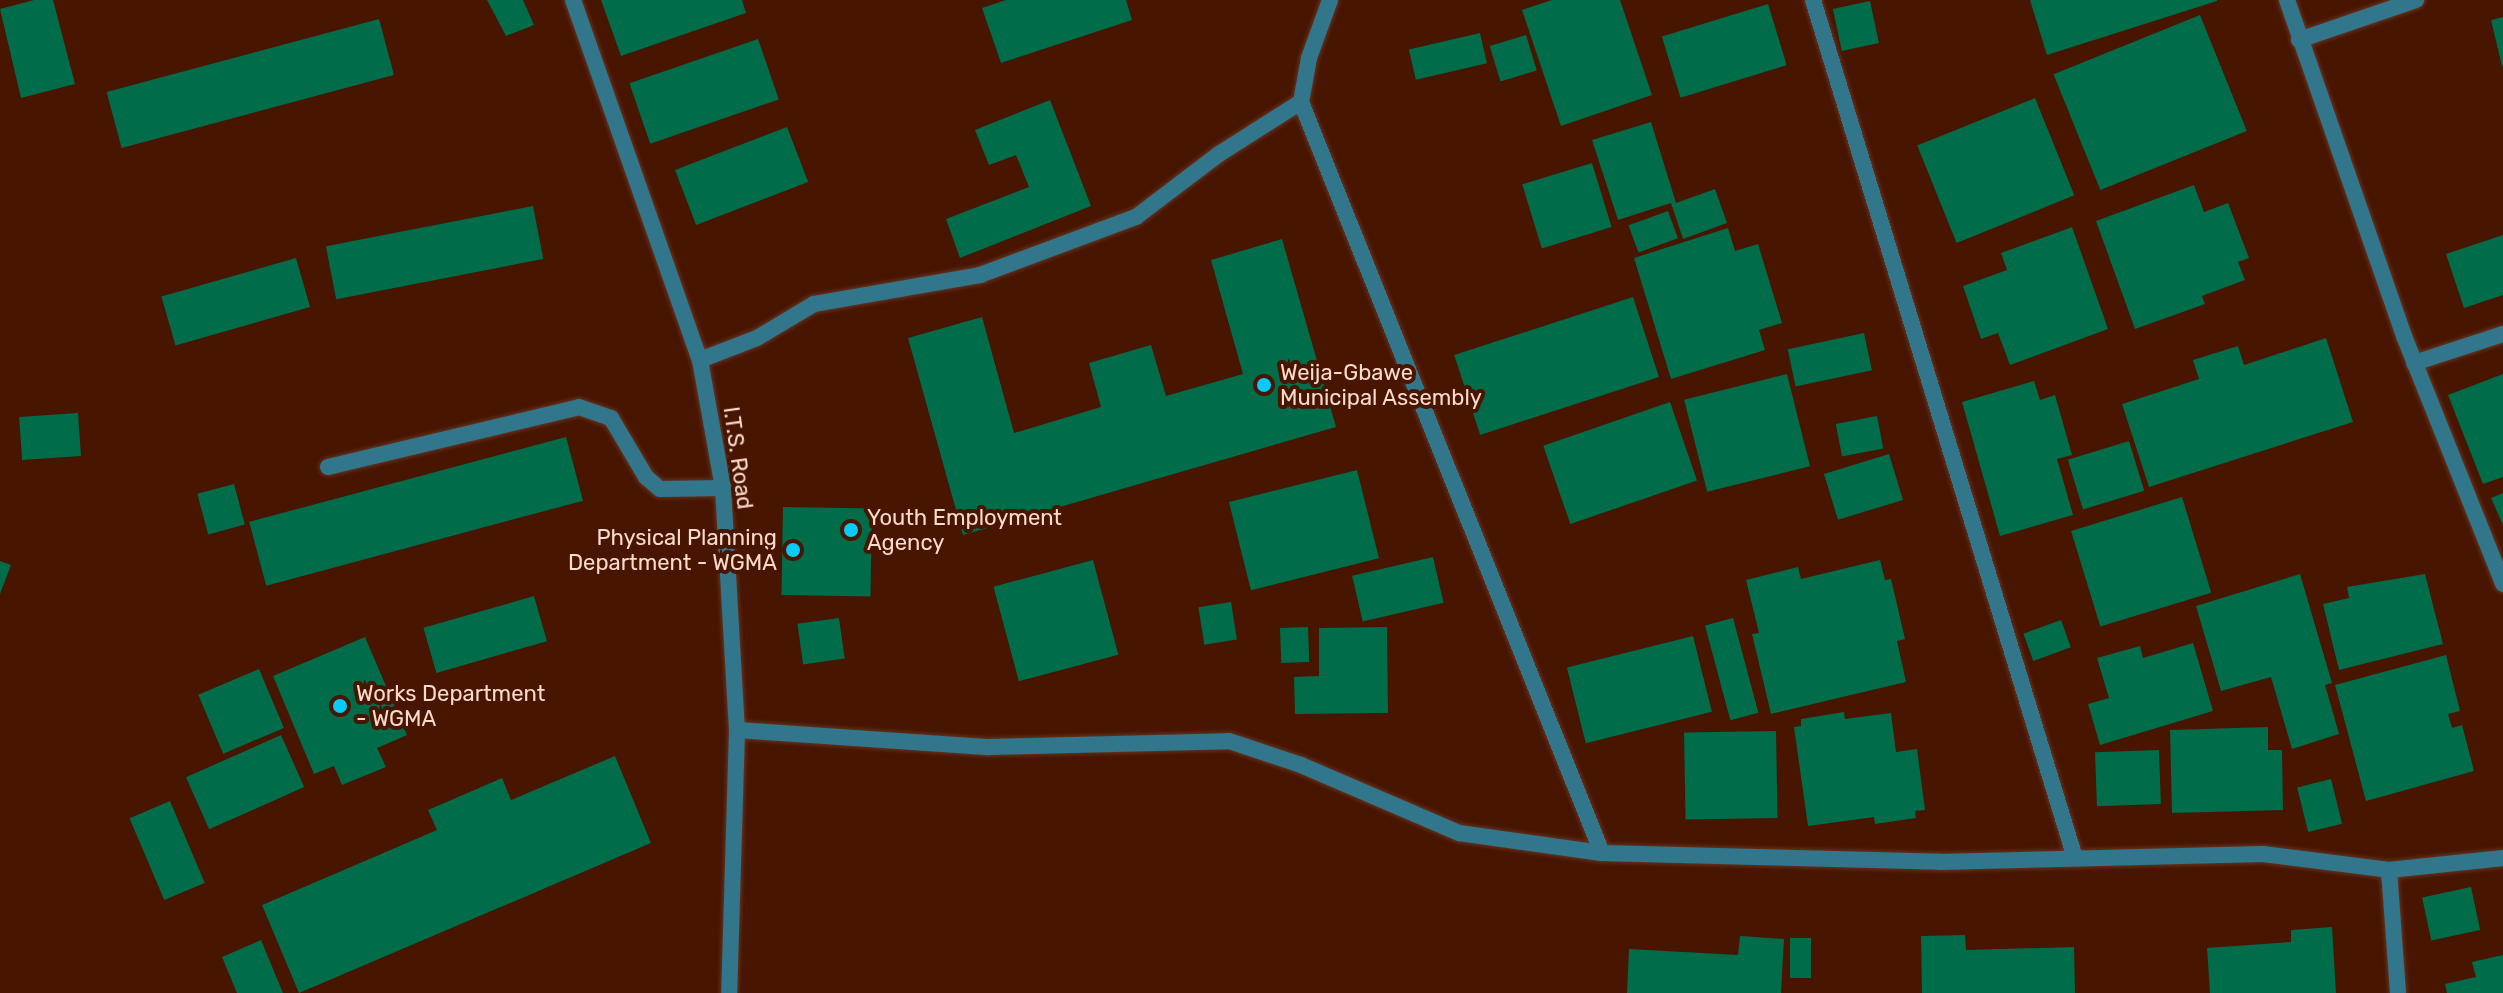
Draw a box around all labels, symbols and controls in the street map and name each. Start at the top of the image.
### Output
place label: Weija-Gbawe Municipal Assembly [1280,359,1482,410]
marker: Weija-Gbawe Municipal Assembly [1255,376,1273,394]
street label: I.T.S. Road [718,405,758,511]
place label: Youth Employment Agency [867,504,1062,556]
marker: Youth Employment Agency [842,521,860,539]
place label: Physical Planning Department - WGMA [568,524,777,576]
marker: Physical Planning Department - WGMA [784,541,802,559]
place label: Works Department - WGMA [356,680,545,732]
marker: Works Department - WGMA [331,697,349,715]

